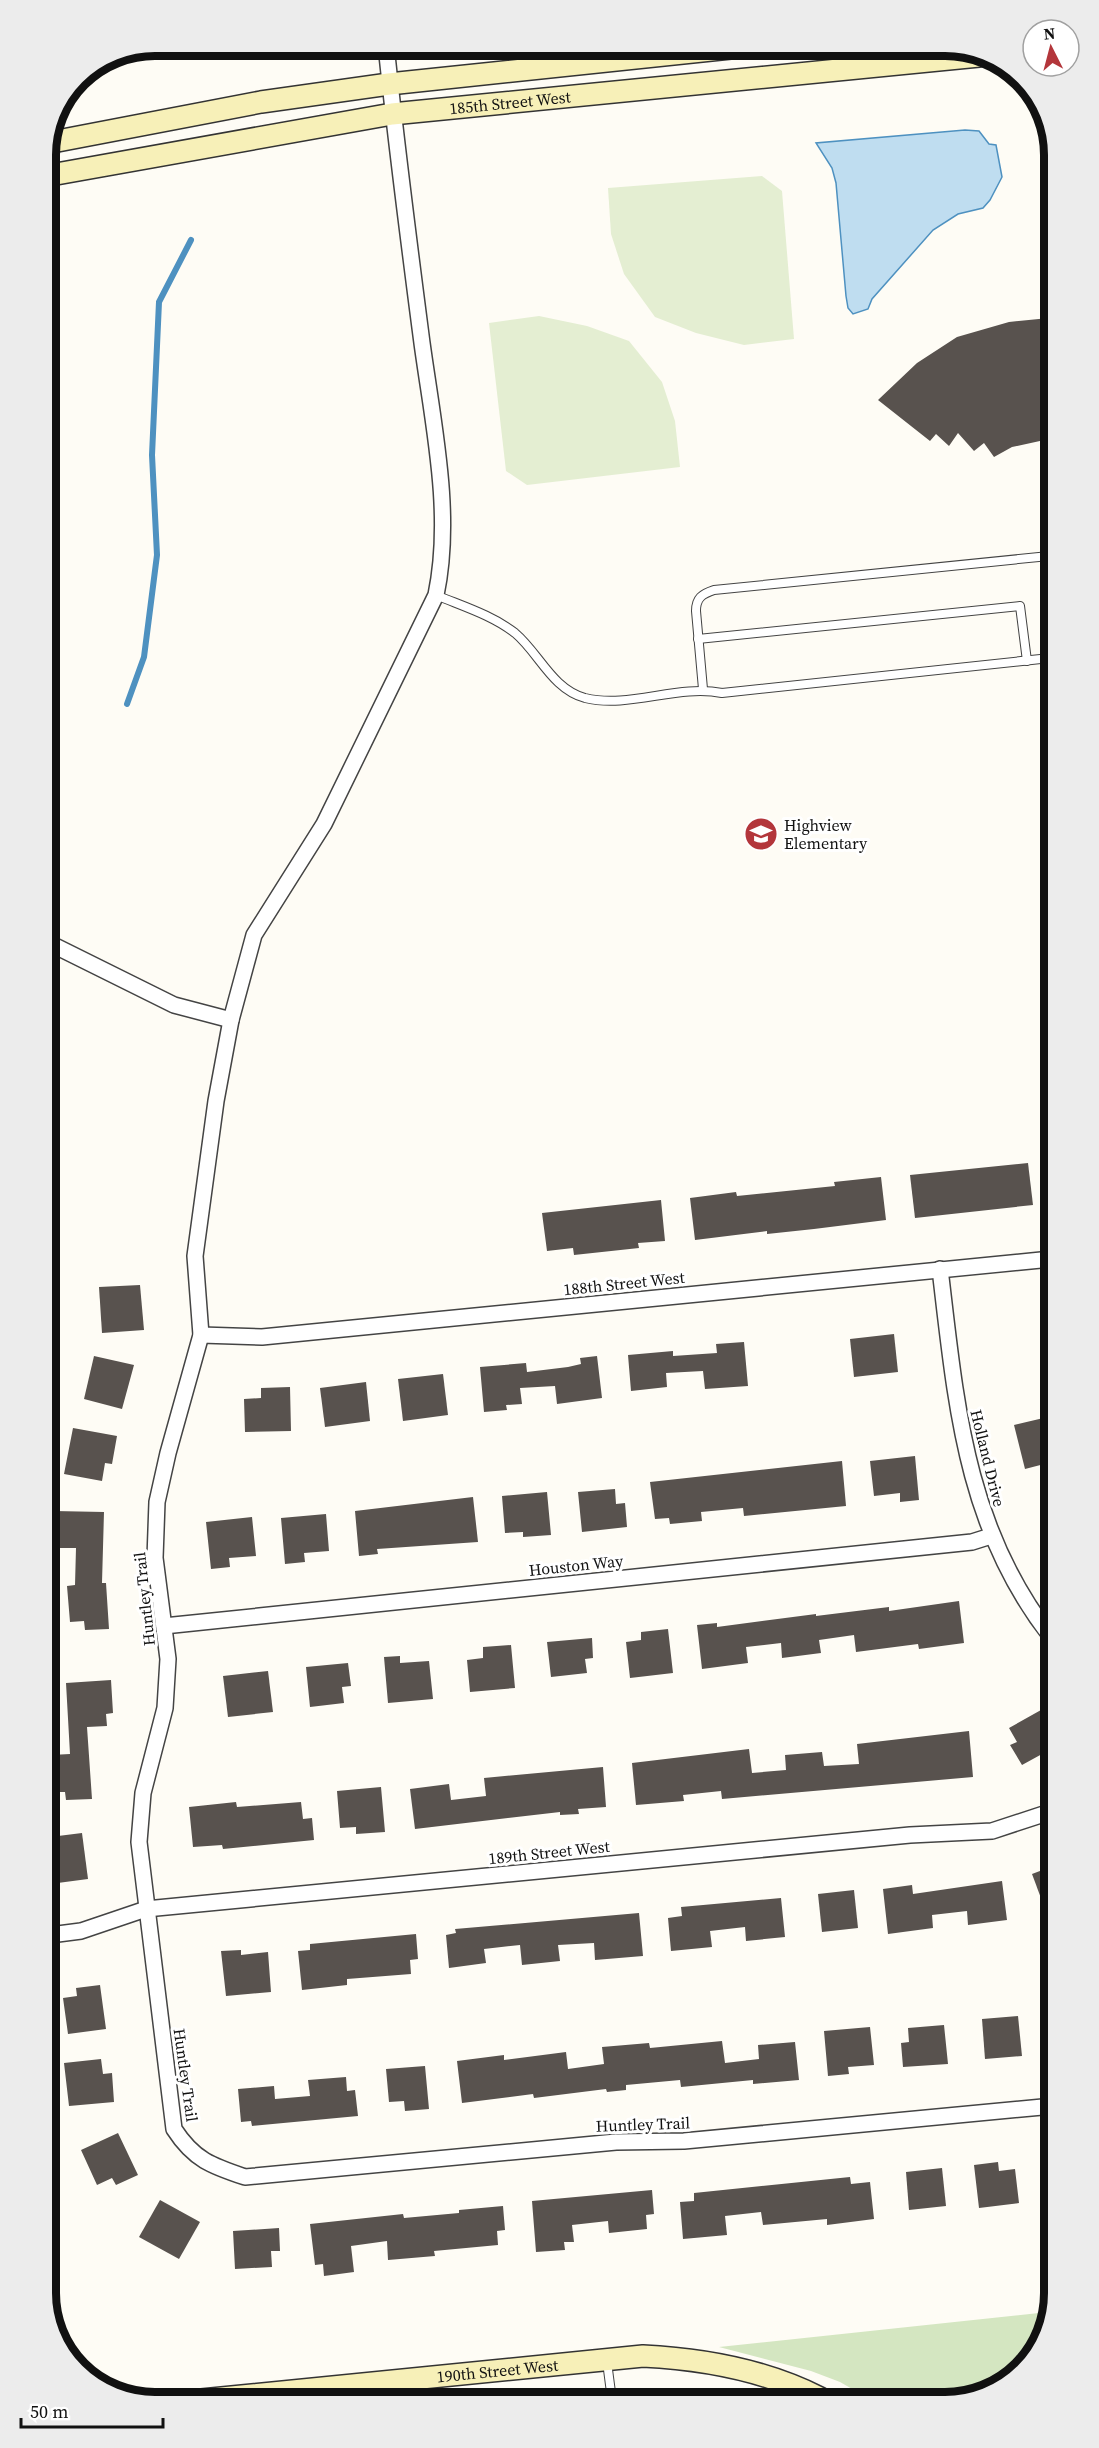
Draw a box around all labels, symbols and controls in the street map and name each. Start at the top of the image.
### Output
north arrow [1021,18,1081,78]
text: N [1042,21,1057,45]
street label: 185th Street West [448,85,572,119]
place label: Highview Elementary [784,814,868,854]
school or university icon: Highview Elementary [743,816,779,852]
street label: 188th Street West [562,1266,686,1300]
street label: Holland Drive [965,1407,1011,1509]
street label: Houston Way [528,1549,625,1581]
street label: Huntley Trail [128,1551,160,1647]
street label: 189th Street West [487,1835,611,1869]
street label: Huntley Trail [169,2027,203,2123]
street label: Huntley Trail [596,2111,691,2137]
street label: 190th Street West [436,2353,560,2387]
scale bar [21,2391,164,2429]
text: 50 m [30,2399,68,2424]

